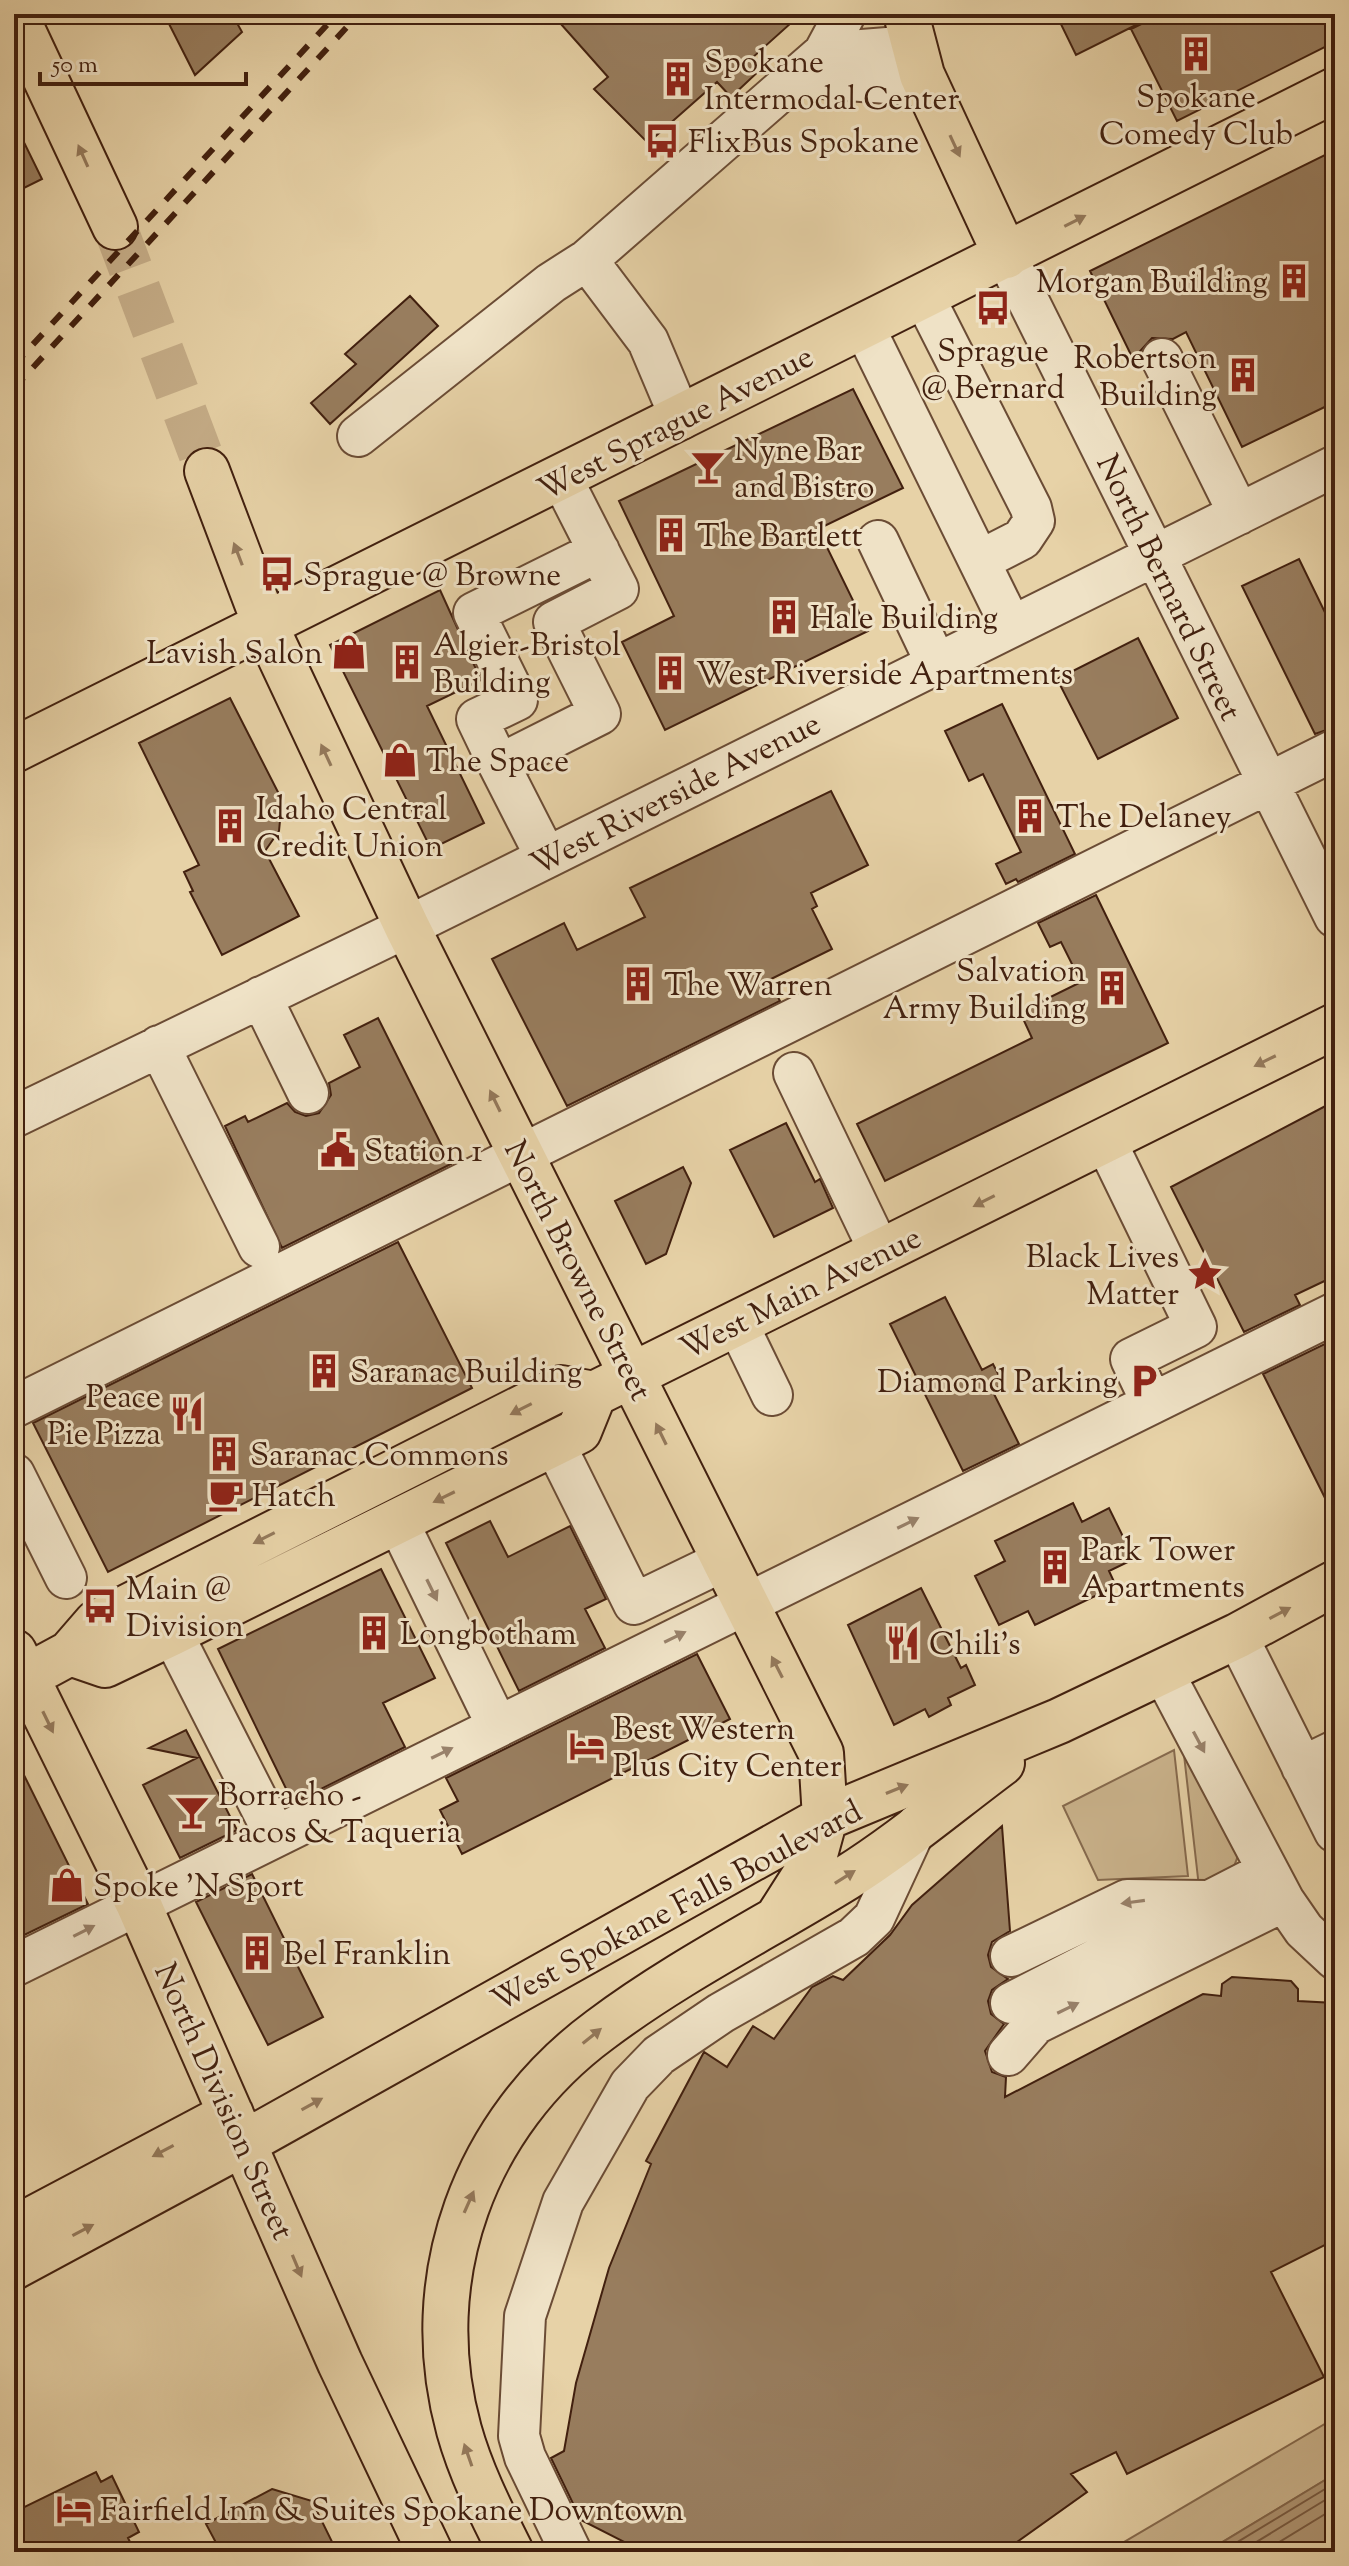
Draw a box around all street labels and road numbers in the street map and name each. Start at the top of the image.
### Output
street label: West Sprague Avenue [531,335,822,514]
street label: North Bernard Street [1083,447,1252,729]
street label: West Riverside Avenue [523,702,829,889]
street label: North Browne Street [491,1133,662,1410]
street label: West Main Avenue [673,1216,930,1373]
street label: West Spokane Falls Boulevard [484,1790,871,2025]
street label: North Division Street [141,1956,304,2248]

